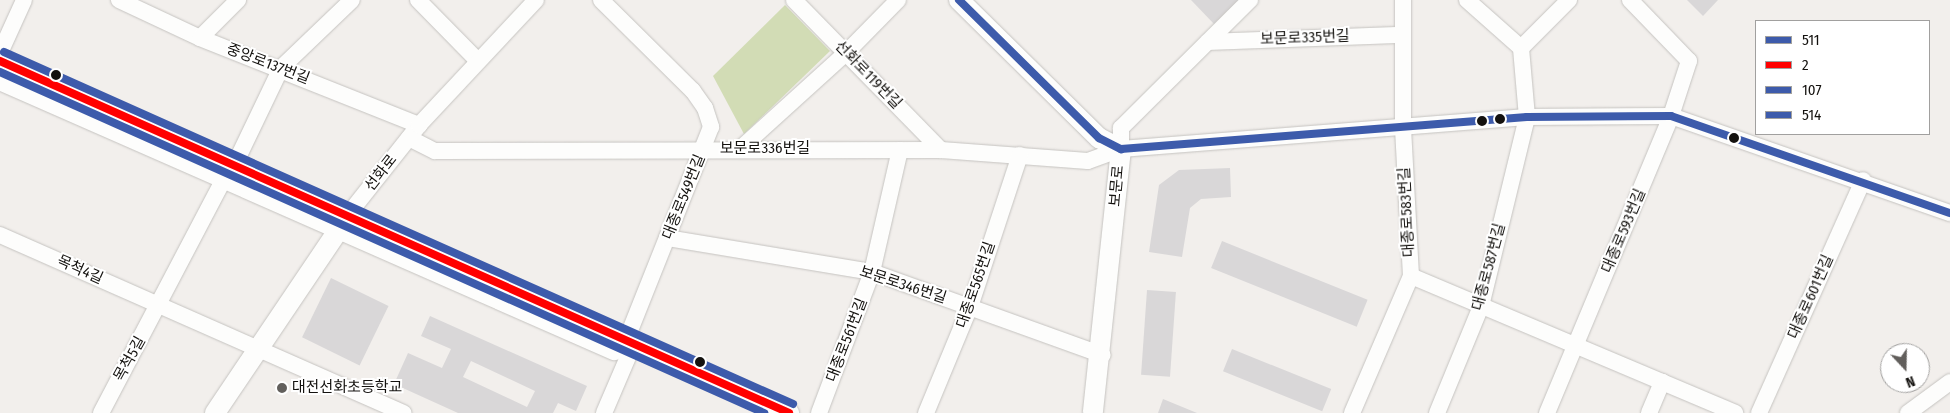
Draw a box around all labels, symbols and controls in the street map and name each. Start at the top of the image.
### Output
legend [1755,20,1930,135]
street label: 보문로335번길 [1260,27,1350,49]
text: 511 [1802,31,1820,49]
street label: 선화로119번길 [831,37,905,113]
street label: 중앙로137번길 [224,40,312,88]
text: 2 [1802,56,1809,74]
unlabelled marker [51,70,61,80]
text: 107 [1802,81,1821,99]
text: 514 [1802,106,1821,124]
unlabelled marker [1495,114,1505,124]
unlabelled marker [1477,116,1487,126]
unlabelled marker [1729,133,1739,143]
street label: 보문로336번길 [720,140,810,158]
street label: 선화로 [361,151,401,195]
street label: 대종로549번길 [659,152,709,242]
street label: 보문로 [1106,165,1128,207]
street label: 대종로583번길 [1396,167,1418,257]
street label: 대종로593번길 [1598,186,1650,276]
street label: 대종로587번길 [1469,222,1509,312]
street label: 대종로565번길 [953,239,999,331]
street label: 목척4길 [54,252,106,288]
street label: 대종로601번길 [1785,252,1837,342]
street label: 보문로346번길 [857,262,949,308]
street label: 대종로561번길 [823,295,871,385]
street label: 목척5길 [110,334,150,384]
north arrow [1880,343,1930,393]
unlabelled marker [695,357,705,367]
text: N [1903,372,1917,391]
place label: 대전선화초등학교 [292,379,402,397]
marker: 대전선화초등학교 [276,382,288,394]

